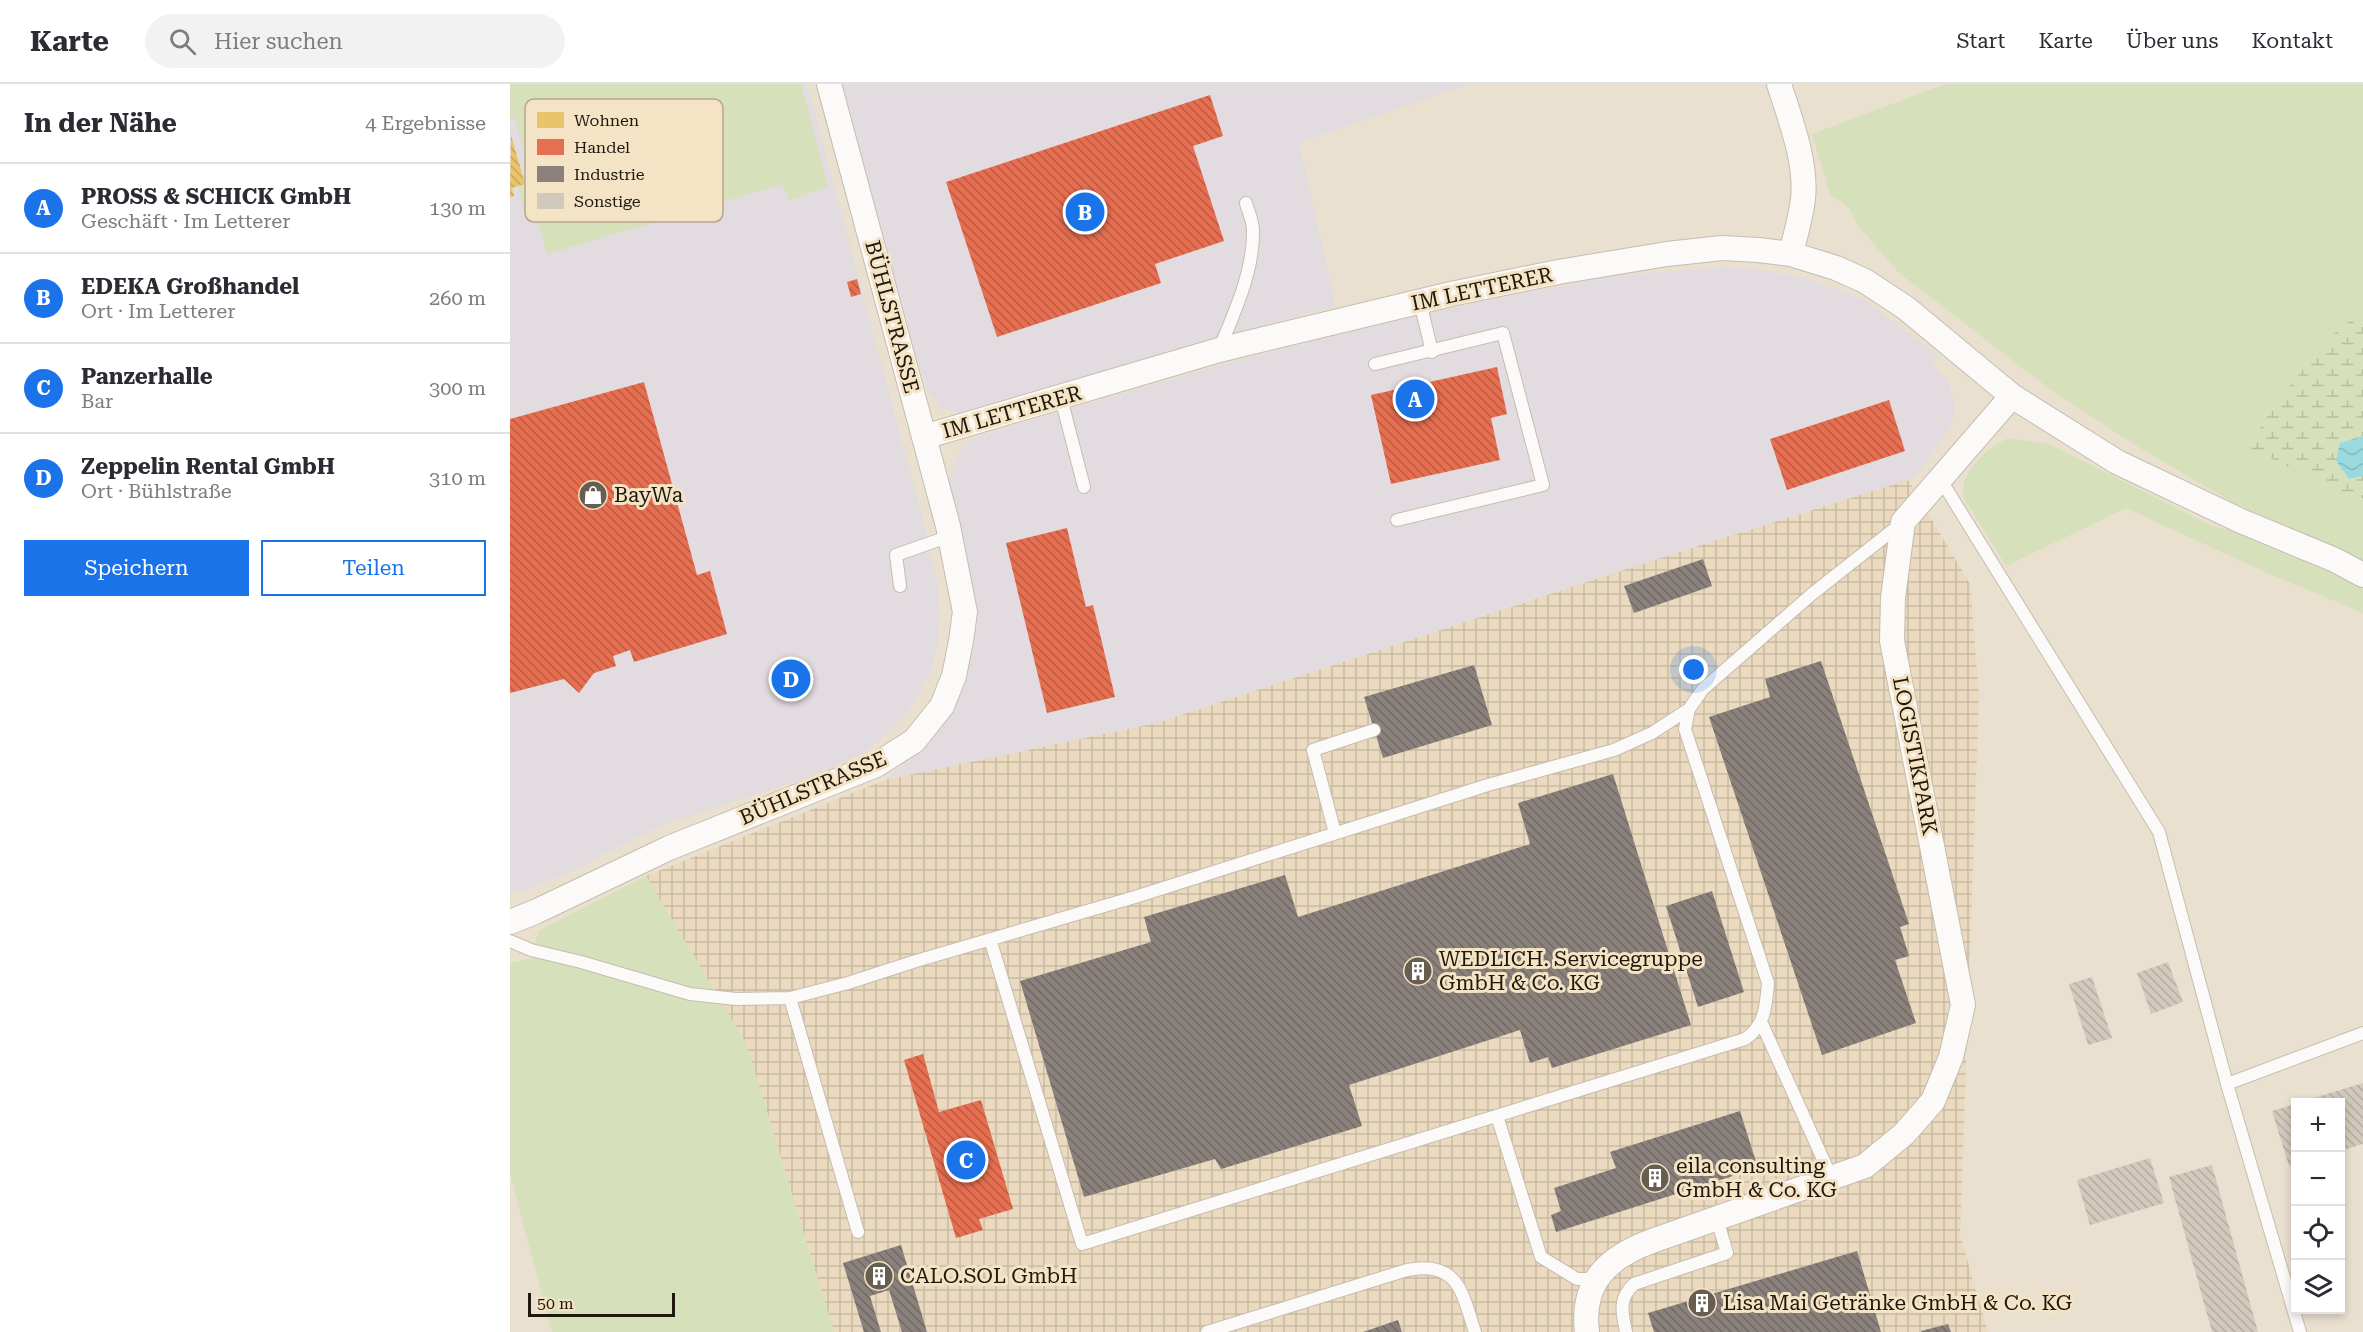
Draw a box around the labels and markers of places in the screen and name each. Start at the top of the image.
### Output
pin: B [1066,190,1104,234]
pin: A [1396,376,1434,422]
shop icon: BayWa [577,479,609,511]
place label: BayWa [614,483,684,507]
pin: D [772,656,810,702]
place label: WEDLICH. Servicegruppe GmbH & Co. KG [1439,947,1703,995]
building icon: WEDLICH. Servicegruppe GmbH & Co. KG [1402,955,1434,987]
pin: C [946,1138,986,1182]
place label: eila consulting GmbH & Co. KG [1676,1154,1837,1202]
building icon: eila consulting GmbH & Co. KG [1639,1162,1671,1194]
building icon: CALO.SOL GmbH [863,1260,895,1292]
place label: CALO.SOL GmbH [900,1264,1078,1288]
building icon: Lisa Mai Getränke GmbH & Co. KG [1686,1287,1718,1319]
place label: Lisa Mai Getränke GmbH & Co. KG [1723,1291,2072,1315]

